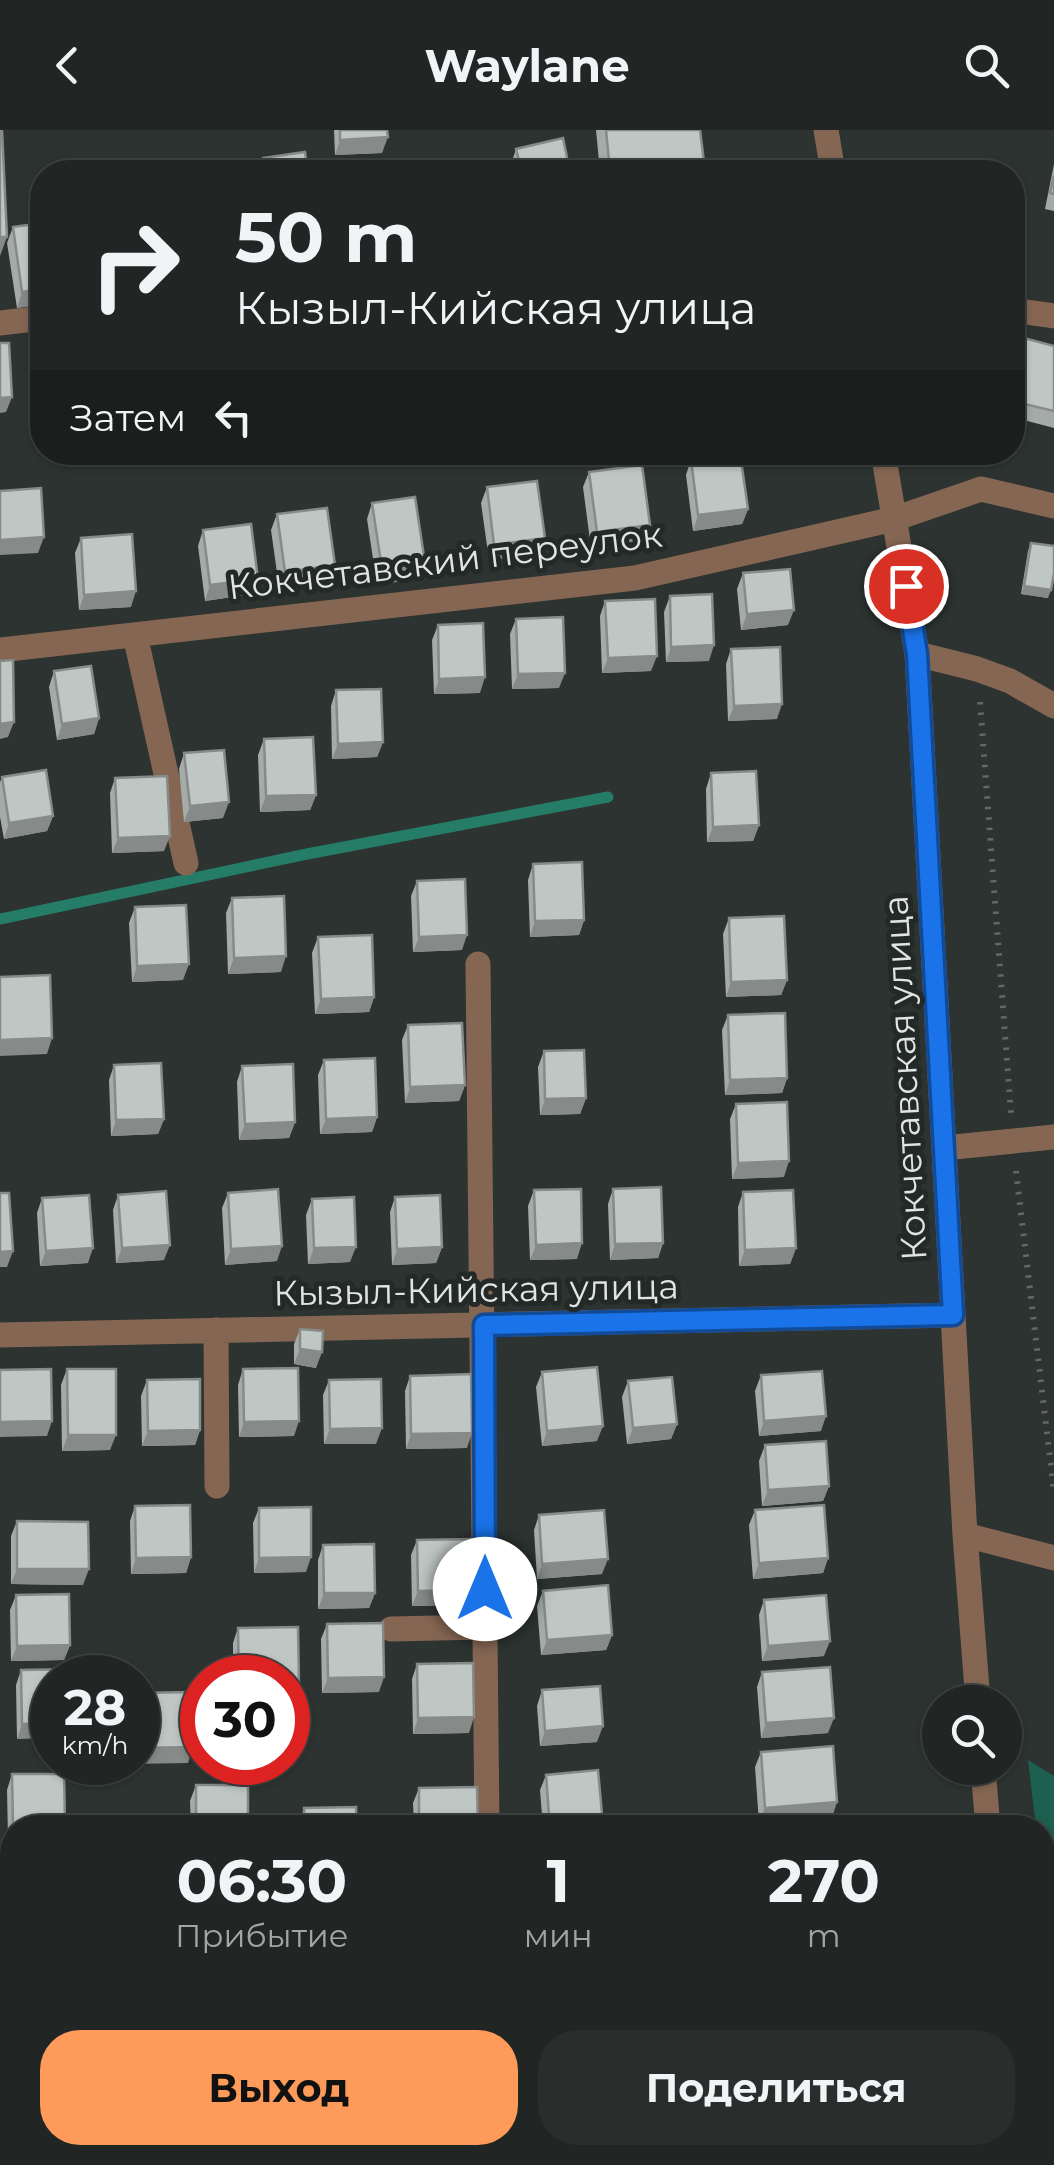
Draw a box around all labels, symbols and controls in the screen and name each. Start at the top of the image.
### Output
icon: back [40,38,95,93]
text: Waylane [424,38,630,93]
icon: search [959,38,1014,93]
text: 50 m [235,194,417,280]
icon: right [70,200,200,330]
text: Кызыл-Кийская улица [235,280,756,335]
icon: left [206,390,261,445]
text: Затем [70,394,186,441]
street label: Кокчетавский переулок [225,513,664,608]
pin [864,544,949,629]
icon: arrive [879,559,934,614]
street label: Кокчетавская улица [873,894,936,1262]
street label: Кызыл-Кийская улица [273,1264,679,1315]
position arrow [433,1537,537,1641]
speed limit sign: 30 [180,1655,310,1785]
text: 28 [64,1677,126,1738]
map controls [922,1685,1022,1785]
button: search [922,1685,1022,1785]
text: km/h [62,1730,128,1760]
text: 06:30 [176,1844,347,1917]
text: 1 [546,1844,570,1917]
text: 270 [768,1844,880,1917]
text: Прибытие [175,1916,349,1955]
text: мин [524,1916,593,1955]
text: m [807,1916,841,1955]
button: Выход [40,2030,518,2145]
button: Поделиться [538,2030,1015,2145]

